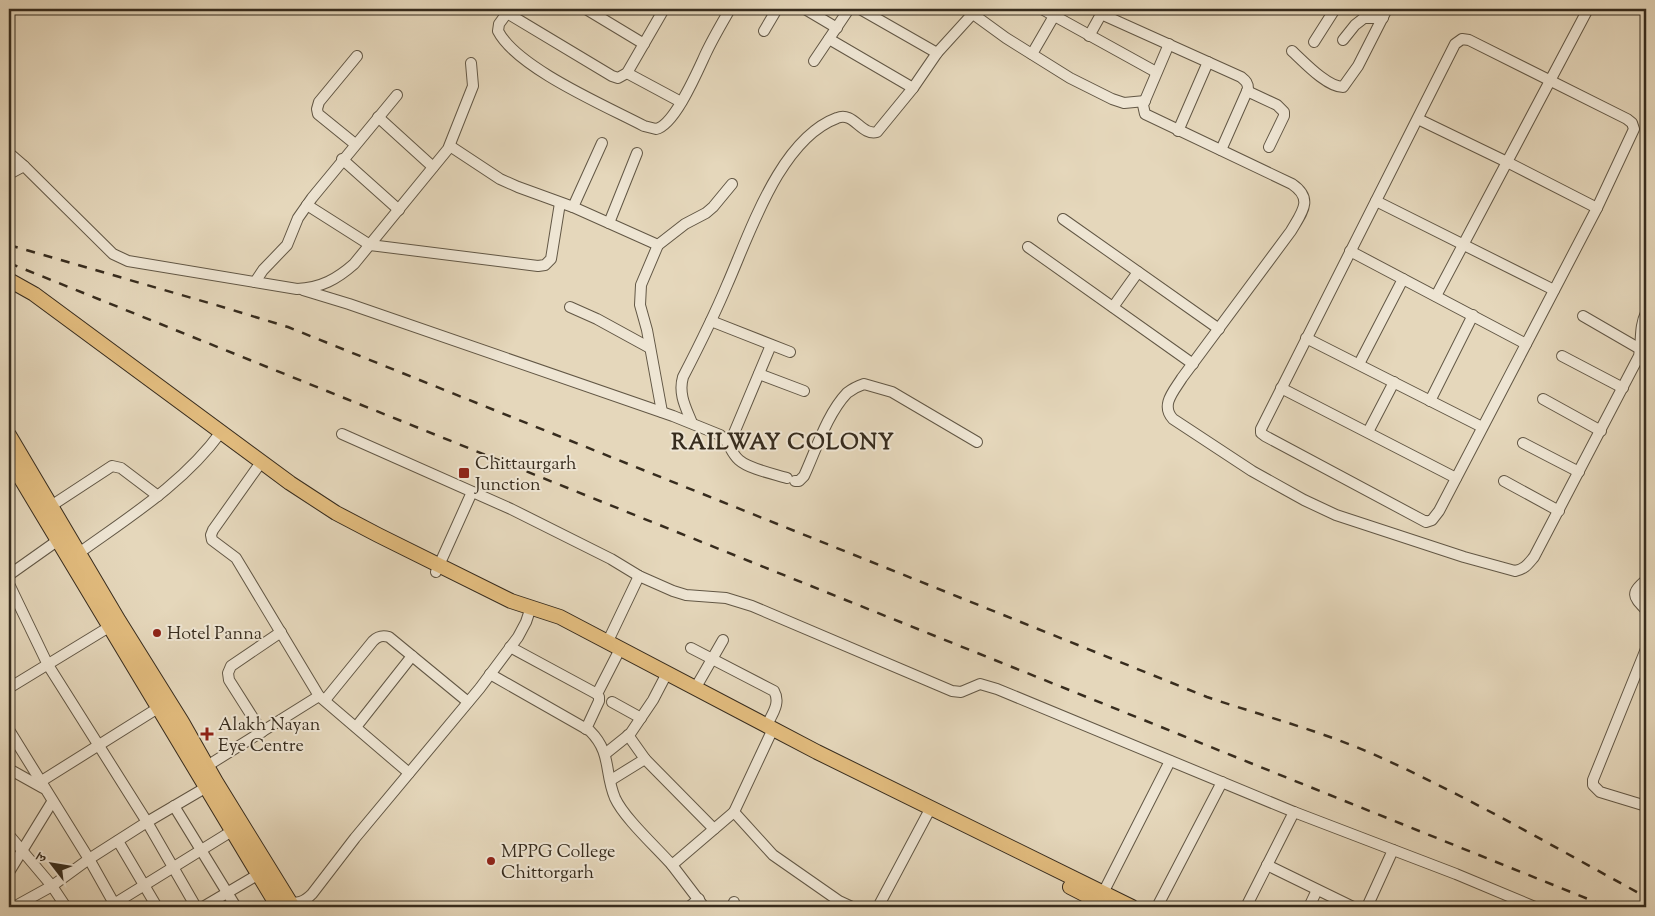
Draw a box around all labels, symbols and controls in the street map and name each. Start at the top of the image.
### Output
district label: RAILWAY COLONY [671,428,895,460]
place label: Chittaurgarh Junction [474,452,577,499]
marker: Chittaurgarh Junction [457,466,471,480]
place label: Hotel Panna [167,622,262,648]
marker: Hotel Panna [151,627,163,639]
place label: Alakh Nayan Eye Centre [218,713,321,760]
marker: Alakh Nayan Eye Centre [200,727,214,741]
north arrow [28,838,78,888]
place label: MPPG College Chittorgarh [501,840,616,887]
text: उ [32,849,53,867]
marker: MPPG College Chittorgarh [485,855,497,867]

